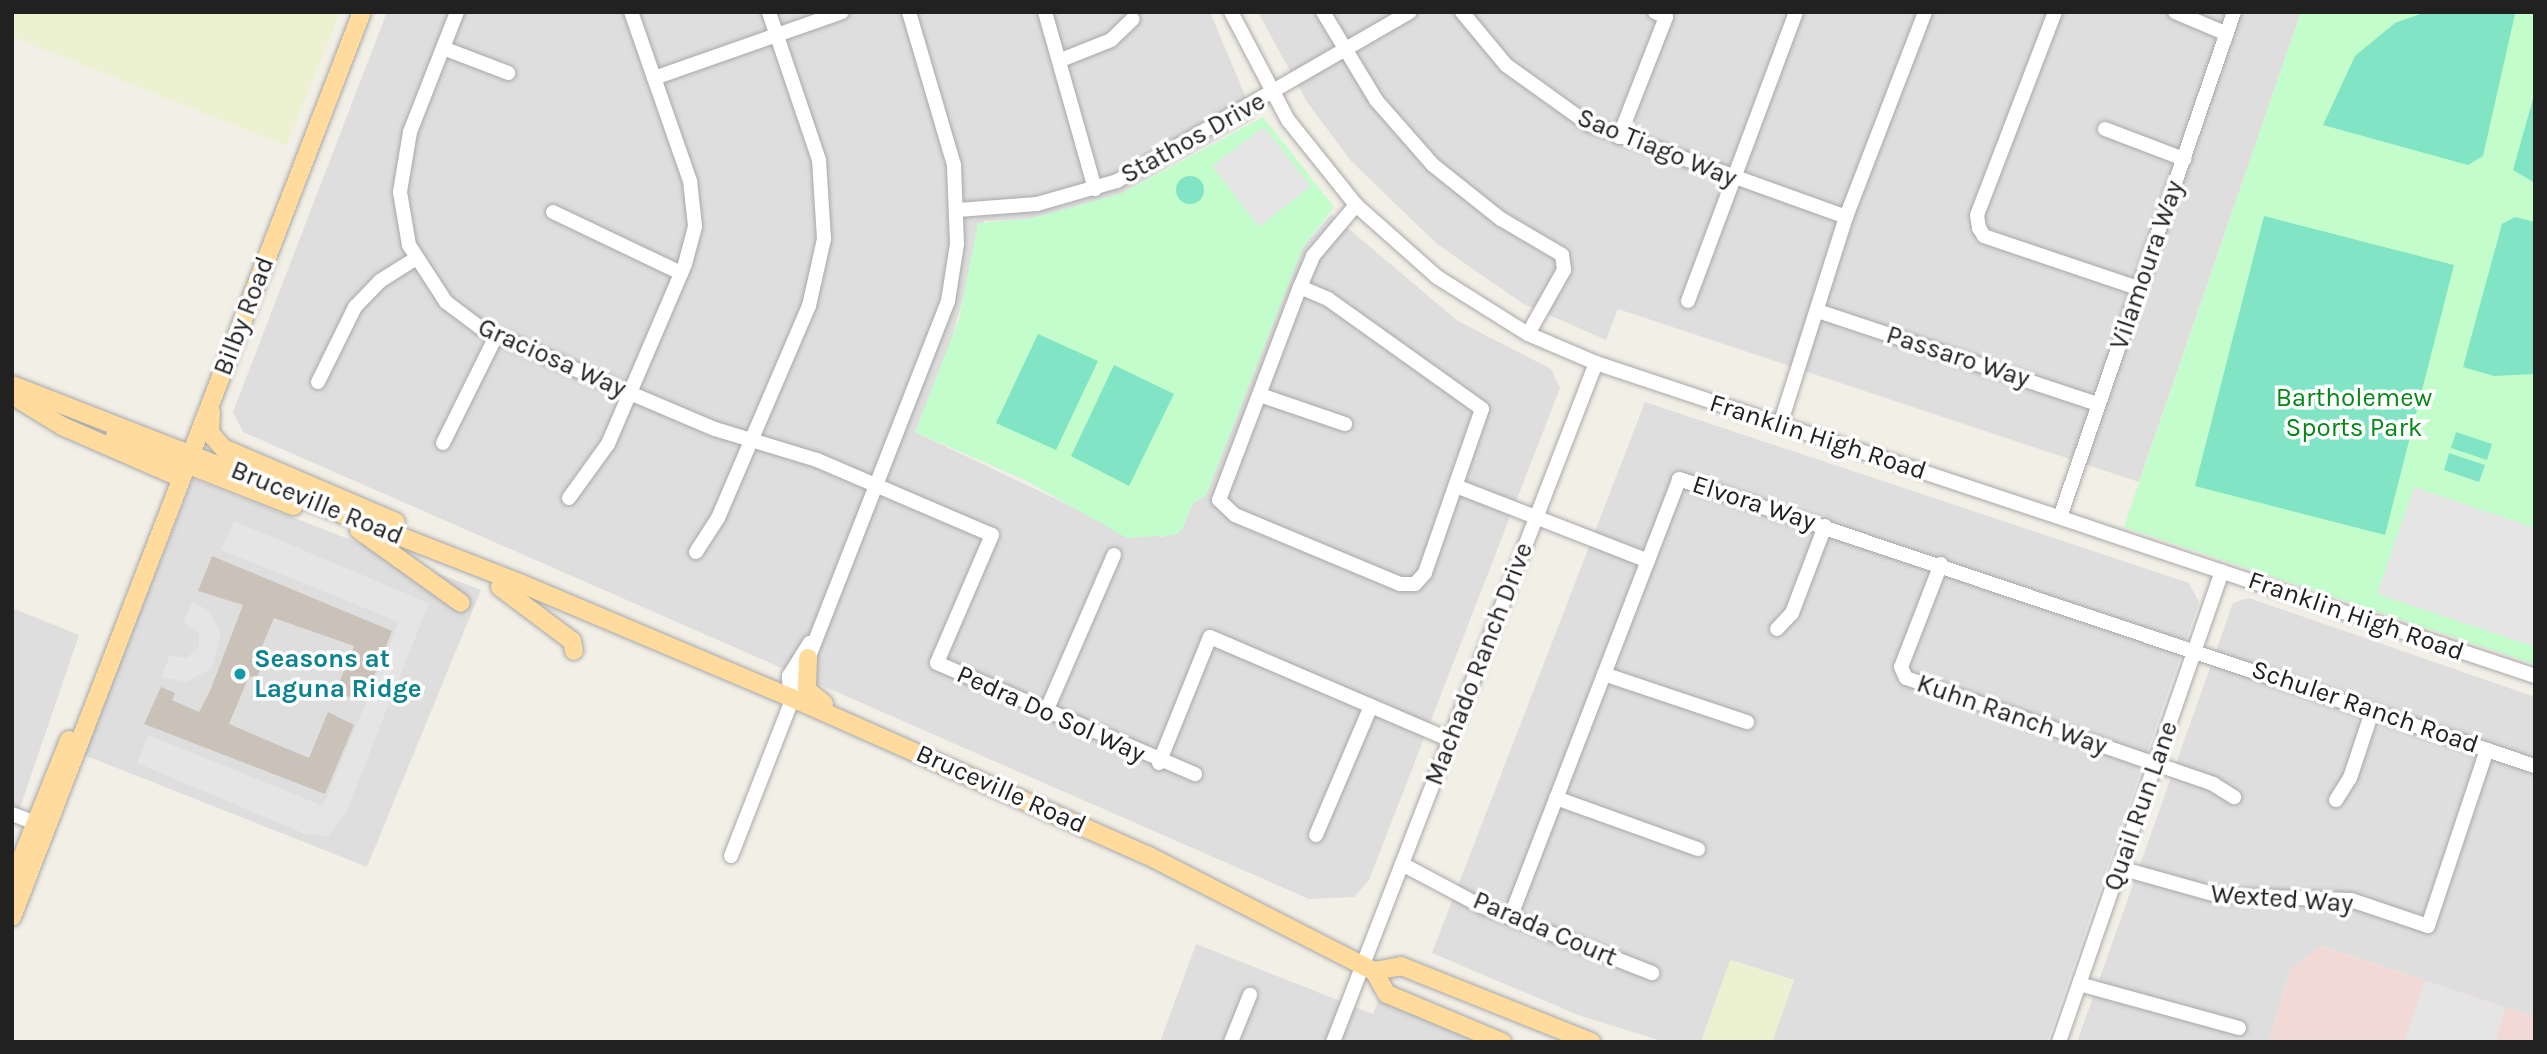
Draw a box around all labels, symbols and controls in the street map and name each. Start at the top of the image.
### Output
street label: Stathos Drive [1115,86,1271,190]
street label: Sao Tiago Way [1573,102,1741,194]
street label: Vilamoura Way [2103,176,2191,354]
street label: Bilby Road [207,252,281,380]
street label: Graciosa Way [473,311,631,405]
street label: Passaro Way [1882,319,2034,395]
park label: Bartholemew Sports Park [2276,382,2432,444]
street label: Franklin High Road [1706,387,1930,487]
street label: Bruceville Road [226,454,408,552]
street label: Elvora Way [1688,468,1820,538]
street label: Machado Ranch Drive [1418,538,1540,790]
street label: Franklin High Road [2244,564,2468,668]
place label: Seasons at Laguna Ridge [254,643,422,704]
street label: Schuler Ranch Road [2247,654,2483,760]
street label: Pedra Do Sol Way [952,659,1150,769]
marker: Seasons at Laguna Ridge [232,666,248,682]
street label: Kuhn Ranch Way [1913,668,2111,762]
street label: Quail Run Lane [2097,717,2185,895]
street label: Bruceville Road [911,738,1091,840]
street label: Wexted Way [2210,878,2354,920]
street label: Parada Court [1468,885,1622,973]

